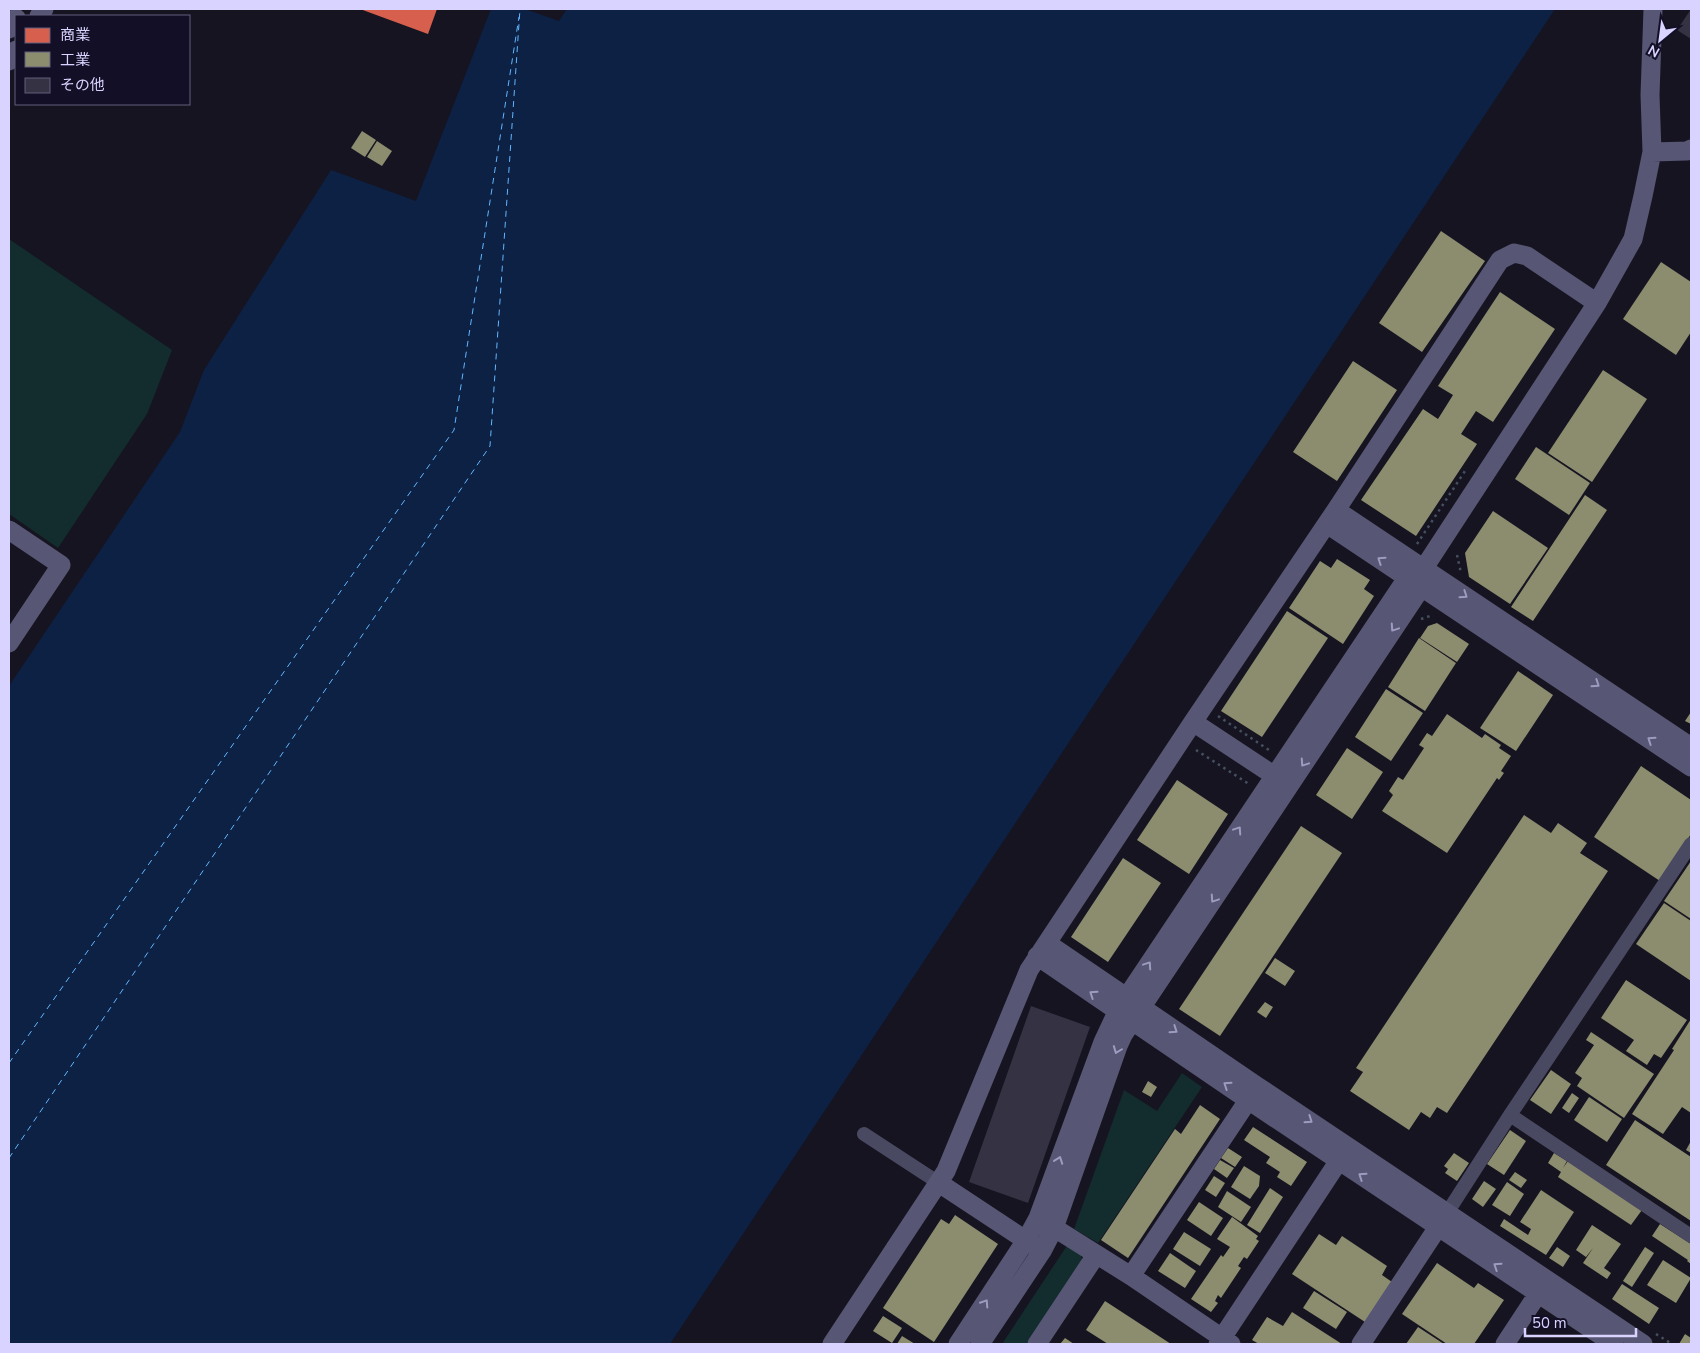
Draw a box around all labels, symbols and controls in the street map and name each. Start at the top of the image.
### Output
legend [15,15,190,105]
north arrow [1635,15,1685,65]
text: 商業 [60,25,90,45]
text: N [1645,40,1663,62]
text: 工業 [60,50,90,70]
text: その他 [60,75,105,95]
one-way arrow [1377,557,1386,567]
one-way arrow [1459,589,1468,599]
one-way arrow [1391,622,1400,632]
one-way arrow [1591,678,1600,687]
one-way arrow [1647,737,1656,746]
one-way arrow [1301,758,1310,767]
one-way arrow [1232,826,1241,836]
one-way arrow [1211,893,1220,902]
one-way arrow [1141,961,1151,970]
one-way arrow [1089,991,1099,1000]
one-way arrow [1168,1024,1177,1033]
one-way arrow [1113,1045,1123,1054]
one-way arrow [1224,1082,1233,1092]
one-way arrow [1303,1114,1312,1123]
one-way arrow [1053,1156,1063,1165]
one-way arrow [1359,1173,1368,1182]
one-way arrow [1494,1263,1503,1272]
one-way arrow [978,1300,988,1309]
scale bar [1525,1306,1636,1338]
text: 50 m [1532,1313,1567,1333]

